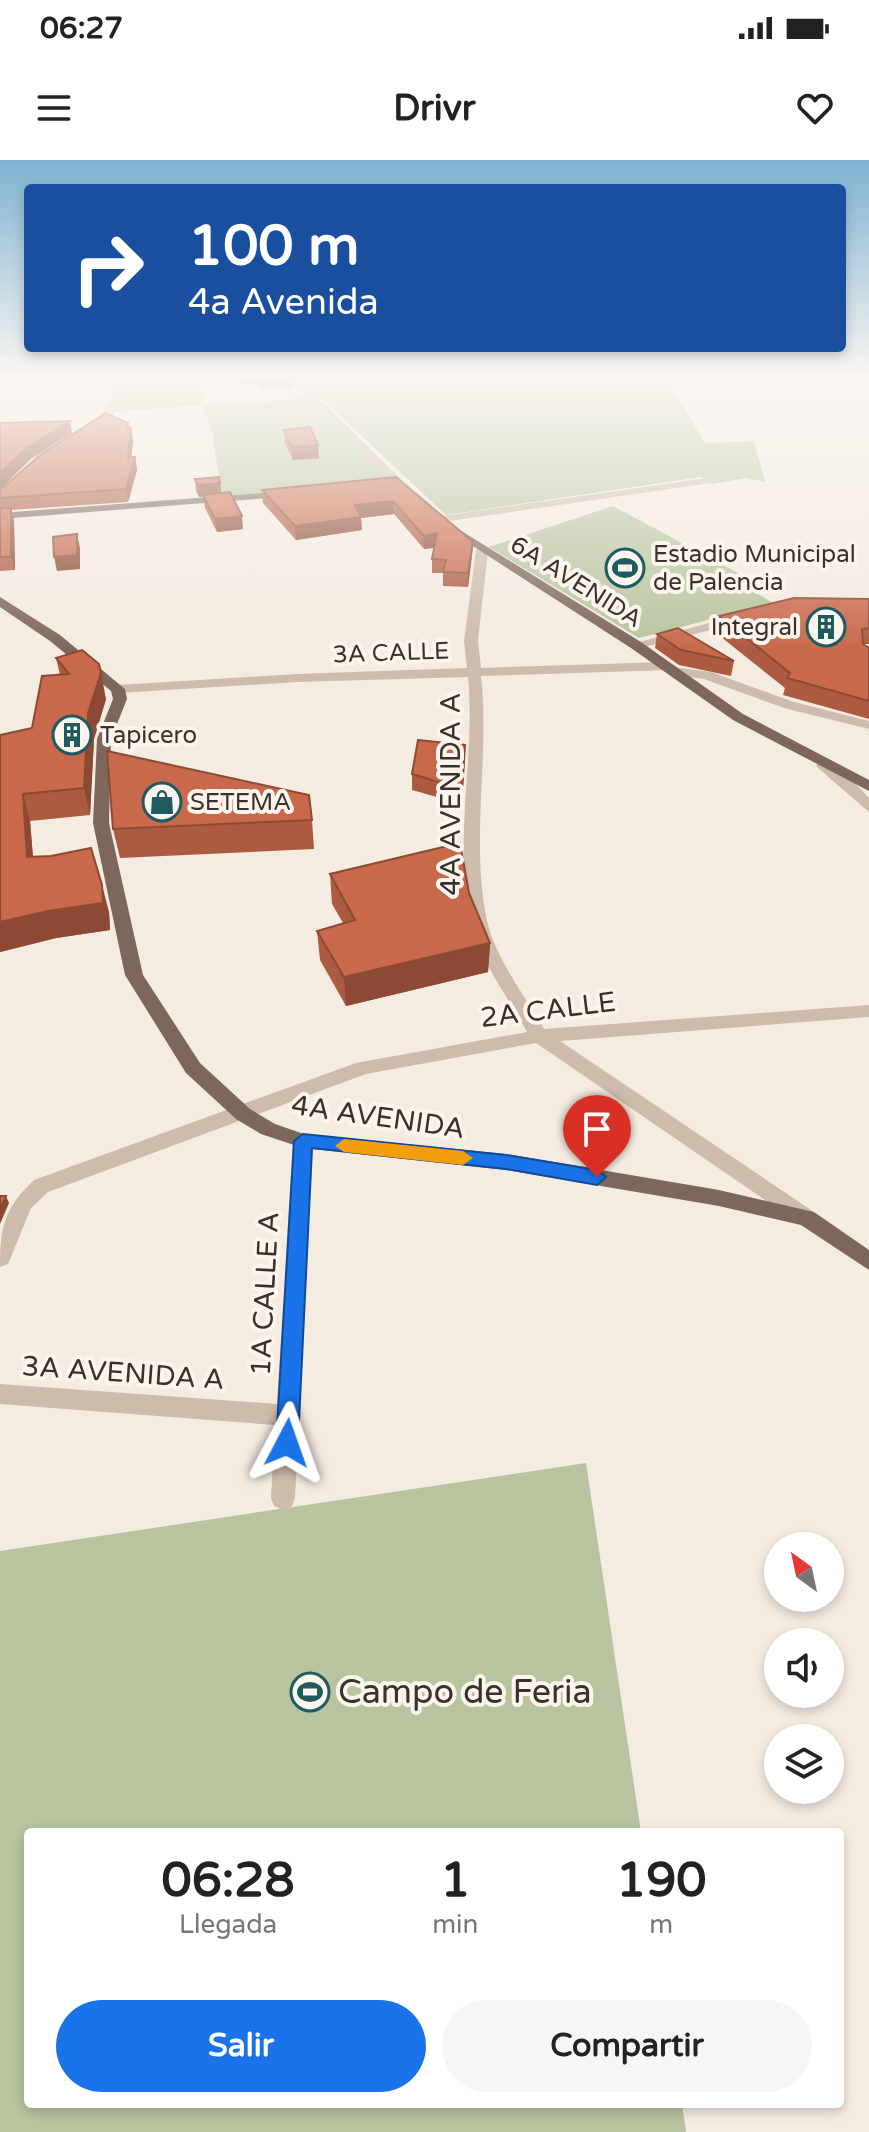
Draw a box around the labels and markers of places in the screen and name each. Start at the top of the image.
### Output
place label: Estadio Municipal de Palencia [653,540,856,597]
sports icon: Estadio Municipal de Palencia [604,547,646,589]
building icon: Integral [805,606,847,648]
place label: Integral [711,613,798,642]
building icon: Tapicero [51,714,93,756]
place label: Tapicero [100,721,197,750]
shop icon: SETEMA [141,781,183,823]
place label: SETEMA [190,788,291,817]
pin [563,1095,631,1177]
sports icon: Campo de Feria [289,1671,331,1713]
place label: Campo de Feria [338,1672,592,1713]

